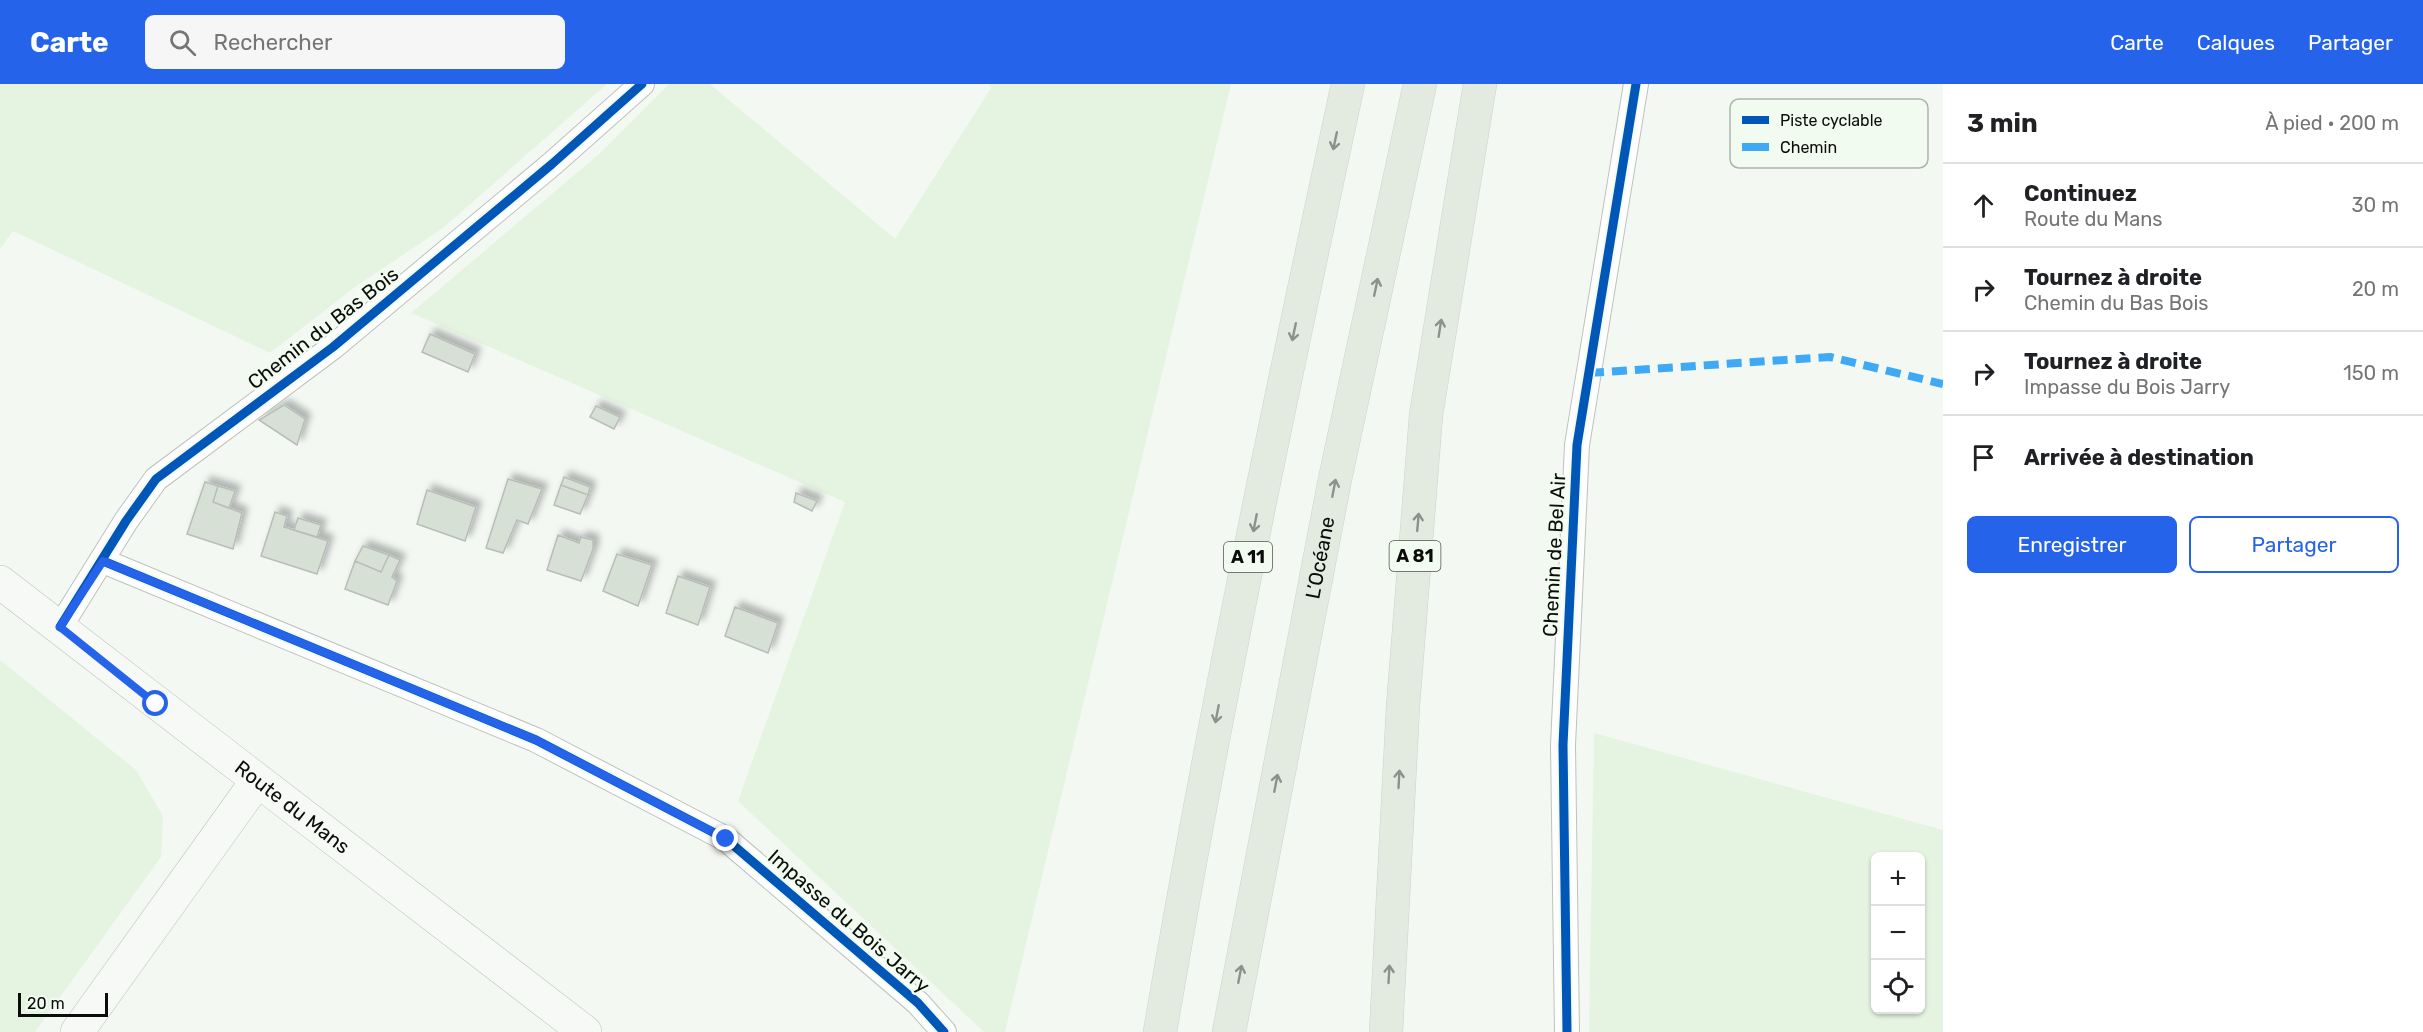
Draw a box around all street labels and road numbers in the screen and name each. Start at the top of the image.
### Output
street label: Chemin du Bas Bois [243,262,403,394]
street label: Chemin de Bel Air [1538,472,1570,638]
street label: L’Océane [1300,514,1340,601]
road number: A 81 [1390,541,1440,571]
road number: A 11 [1224,542,1272,572]
street label: Route du Mans [230,755,355,859]
street label: Impasse du Bois Jarry [763,844,935,998]

